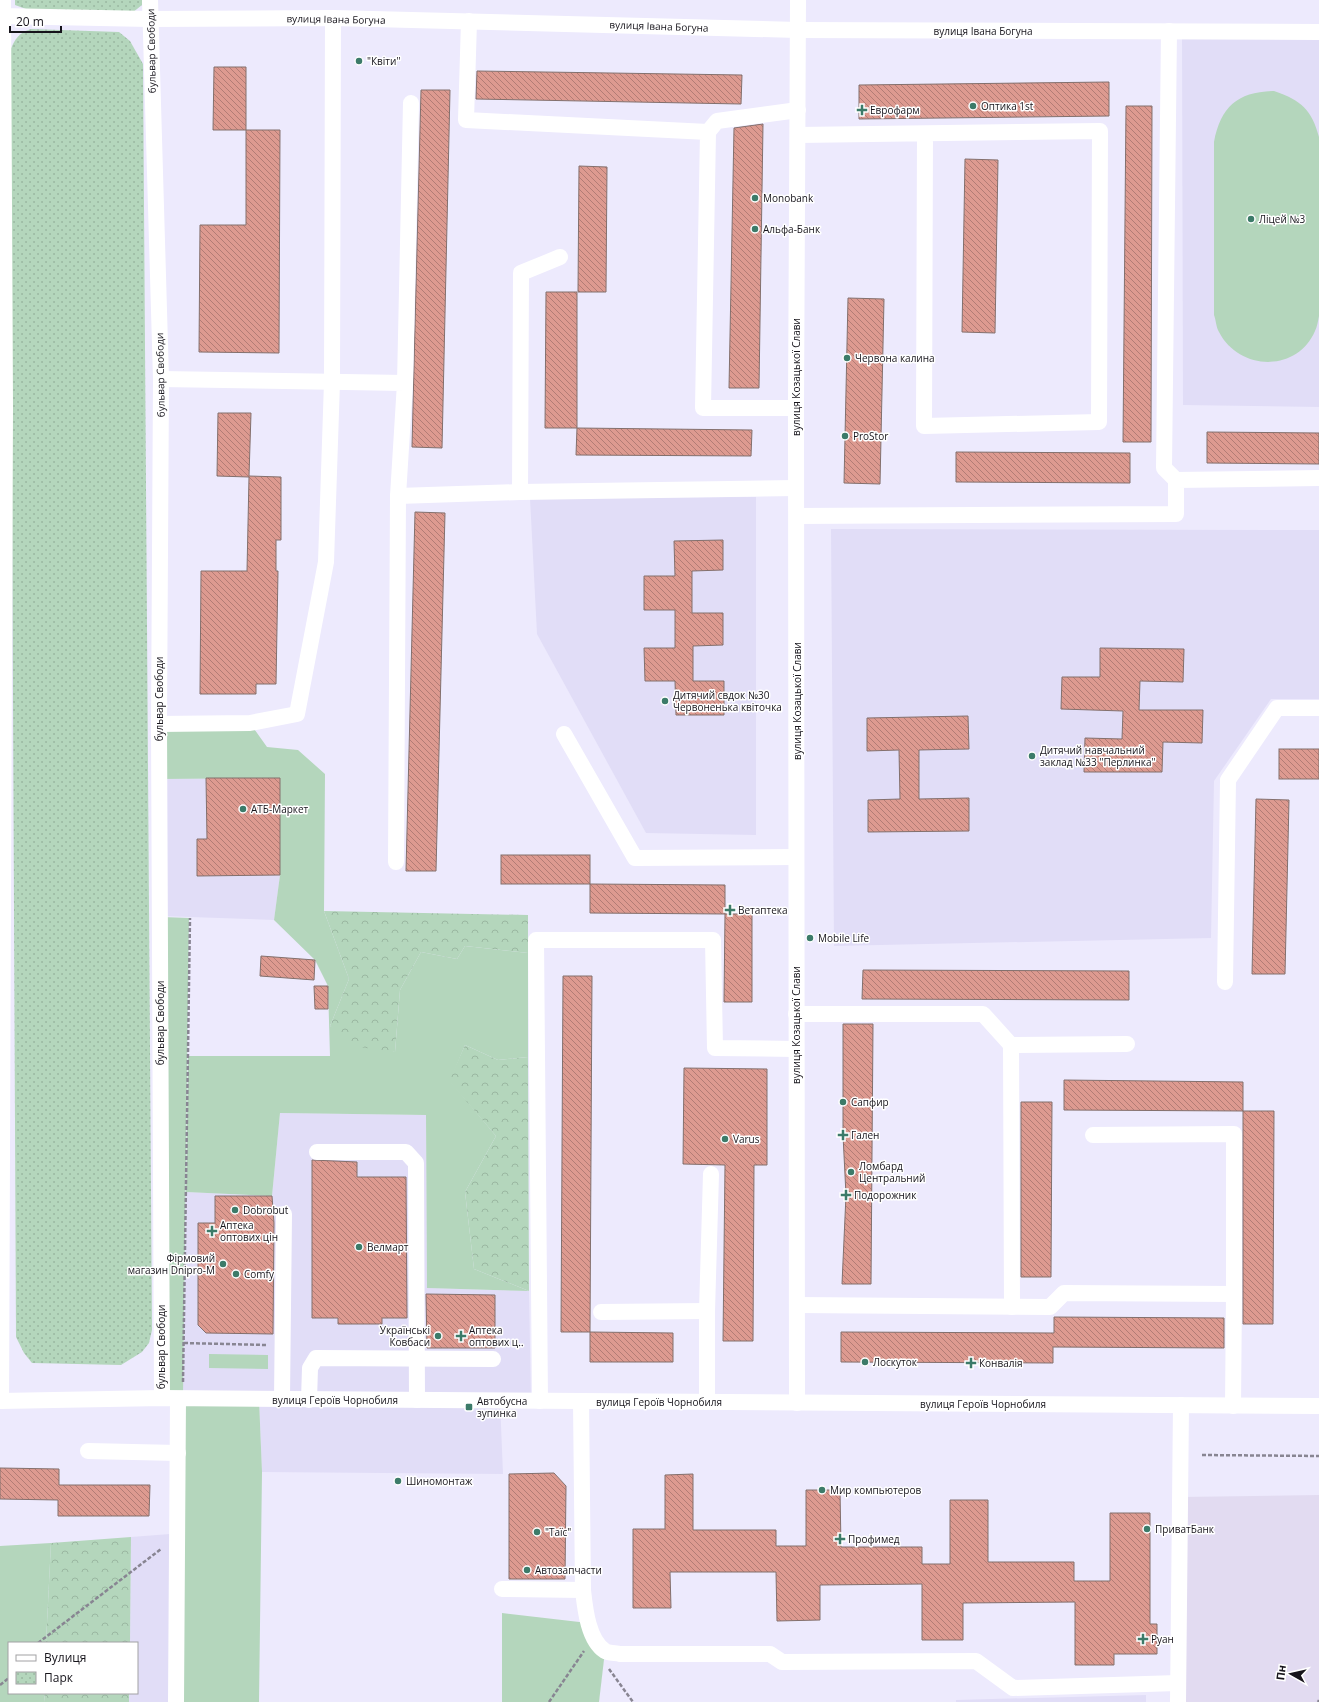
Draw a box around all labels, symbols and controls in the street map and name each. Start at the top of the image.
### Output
scale bar [10,8,61,34]
street label: бульвар Свободи [143,9,159,93]
street label: вулиця Івана Богуна [286,11,386,27]
text: 20 m [16,13,44,30]
street label: вулиця Івана Богуна [609,17,709,35]
street label: вулиця Івана Богуна [933,24,1033,38]
place label: "Квіти" [367,54,400,68]
marker: "Квіти" [354,56,364,66]
place label: Оптика 1st [981,99,1034,113]
marker: Оптика 1st [968,101,978,111]
place label: Еврофарм [870,103,920,117]
marker: Еврофарм [857,105,867,115]
place label: Monobank [763,191,814,205]
marker: Monobank [750,193,760,203]
place label: Ліцей №3 [1259,212,1306,226]
marker: Ліцей №3 [1246,214,1256,224]
place label: Альфа-Банк [763,222,821,236]
marker: Альфа-Банк [750,224,760,234]
street label: вулиця Козацької Слави [789,318,803,436]
street label: бульвар Свободи [152,333,168,417]
place label: Червона калина [855,351,935,365]
marker: Червона калина [842,353,852,363]
place label: ProStor [853,429,888,443]
marker: ProStor [840,431,850,441]
street label: вулиця Козацької Слави [790,642,804,760]
street label: бульвар Свободи [152,657,166,741]
place label: Дитячий свдок №30 Червоненька квіточка [673,688,782,714]
marker: Дитячий свдок №30 Червоненька квіточка [660,696,670,706]
place label: Дитячий навчальний заклад №33 "Перлинка" [1040,743,1156,769]
marker: Дитячий навчальний заклад №33 "Перлинка" [1027,751,1037,761]
place label: АТБ-Маркет [251,802,309,816]
marker: АТБ-Маркет [238,804,248,814]
place label: Ветаптека [738,903,788,917]
marker: Ветаптека [725,905,735,915]
place label: Mobile Life [818,931,869,945]
marker: Mobile Life [805,933,815,943]
street label: вулиця Козацької Слави [789,966,803,1084]
street label: бульвар Свободи [153,981,167,1065]
place label: Сапфир [851,1095,889,1109]
marker: Сапфир [838,1097,848,1107]
place label: Гален [851,1128,879,1142]
marker: Гален [838,1130,848,1140]
place label: Varus [733,1132,760,1146]
marker: Varus [720,1134,730,1144]
place label: Ломбард Центральний [859,1159,925,1185]
marker: Ломбард Центральний [846,1167,856,1177]
place label: Подорожник [854,1188,917,1202]
marker: Подорожник [841,1190,851,1200]
place label: Dobrobut [243,1203,289,1217]
marker: Dobrobut [230,1205,240,1215]
place label: Аптека оптових цін [220,1218,278,1244]
marker: Аптека оптових цін [207,1226,217,1236]
place label: Велмарт [367,1240,409,1254]
marker: Велмарт [354,1242,364,1252]
place label: Фірмовий магазин Dnipro-M [128,1251,215,1277]
marker: Фірмовий магазин Dnipro-M [218,1259,228,1269]
place label: Comfy [244,1267,275,1281]
marker: Comfy [231,1269,241,1279]
street label: бульвар Свободи [154,1305,168,1389]
place label: Українські Ковбаси [380,1323,430,1349]
place label: Аптека оптових ц‥ [469,1323,524,1349]
marker: Українські Ковбаси [433,1331,443,1341]
marker: Аптека оптових ц‥ [456,1331,466,1341]
place label: Лоскуток [873,1355,918,1369]
place label: Конвалія [979,1356,1023,1370]
marker: Лоскуток [860,1357,870,1367]
marker: Конвалія [966,1358,976,1368]
street label: вулиця Героїв Чорнобиля [272,1393,398,1407]
place label: Автобусна зупинка [477,1394,527,1420]
street label: вулиця Героїв Чорнобиля [596,1395,722,1409]
street label: вулиця Героїв Чорнобиля [920,1397,1046,1411]
marker: Автобусна зупинка [464,1402,474,1412]
place label: Шиномонтаж [406,1474,473,1488]
marker: Шиномонтаж [393,1476,403,1486]
place label: Мир компьютеров [830,1483,921,1497]
marker: Мир компьютеров [817,1485,827,1495]
place label: ПриватБанк [1155,1522,1215,1536]
marker: ПриватБанк [1142,1524,1152,1534]
place label: "Таїс" [545,1525,571,1539]
marker: "Таїс" [532,1527,542,1537]
place label: Профимед [848,1532,900,1546]
marker: Профимед [835,1534,845,1544]
place label: Автозапчаcти [535,1563,602,1577]
marker: Автозапчаcти [522,1565,532,1575]
place label: Руан [1151,1632,1174,1646]
marker: Руан [1138,1634,1148,1644]
legend [8,1642,138,1694]
text: Вулиця [44,1649,86,1666]
north arrow [1271,1654,1311,1694]
text: Пн [1272,1664,1289,1681]
text: Парк [44,1669,74,1686]

